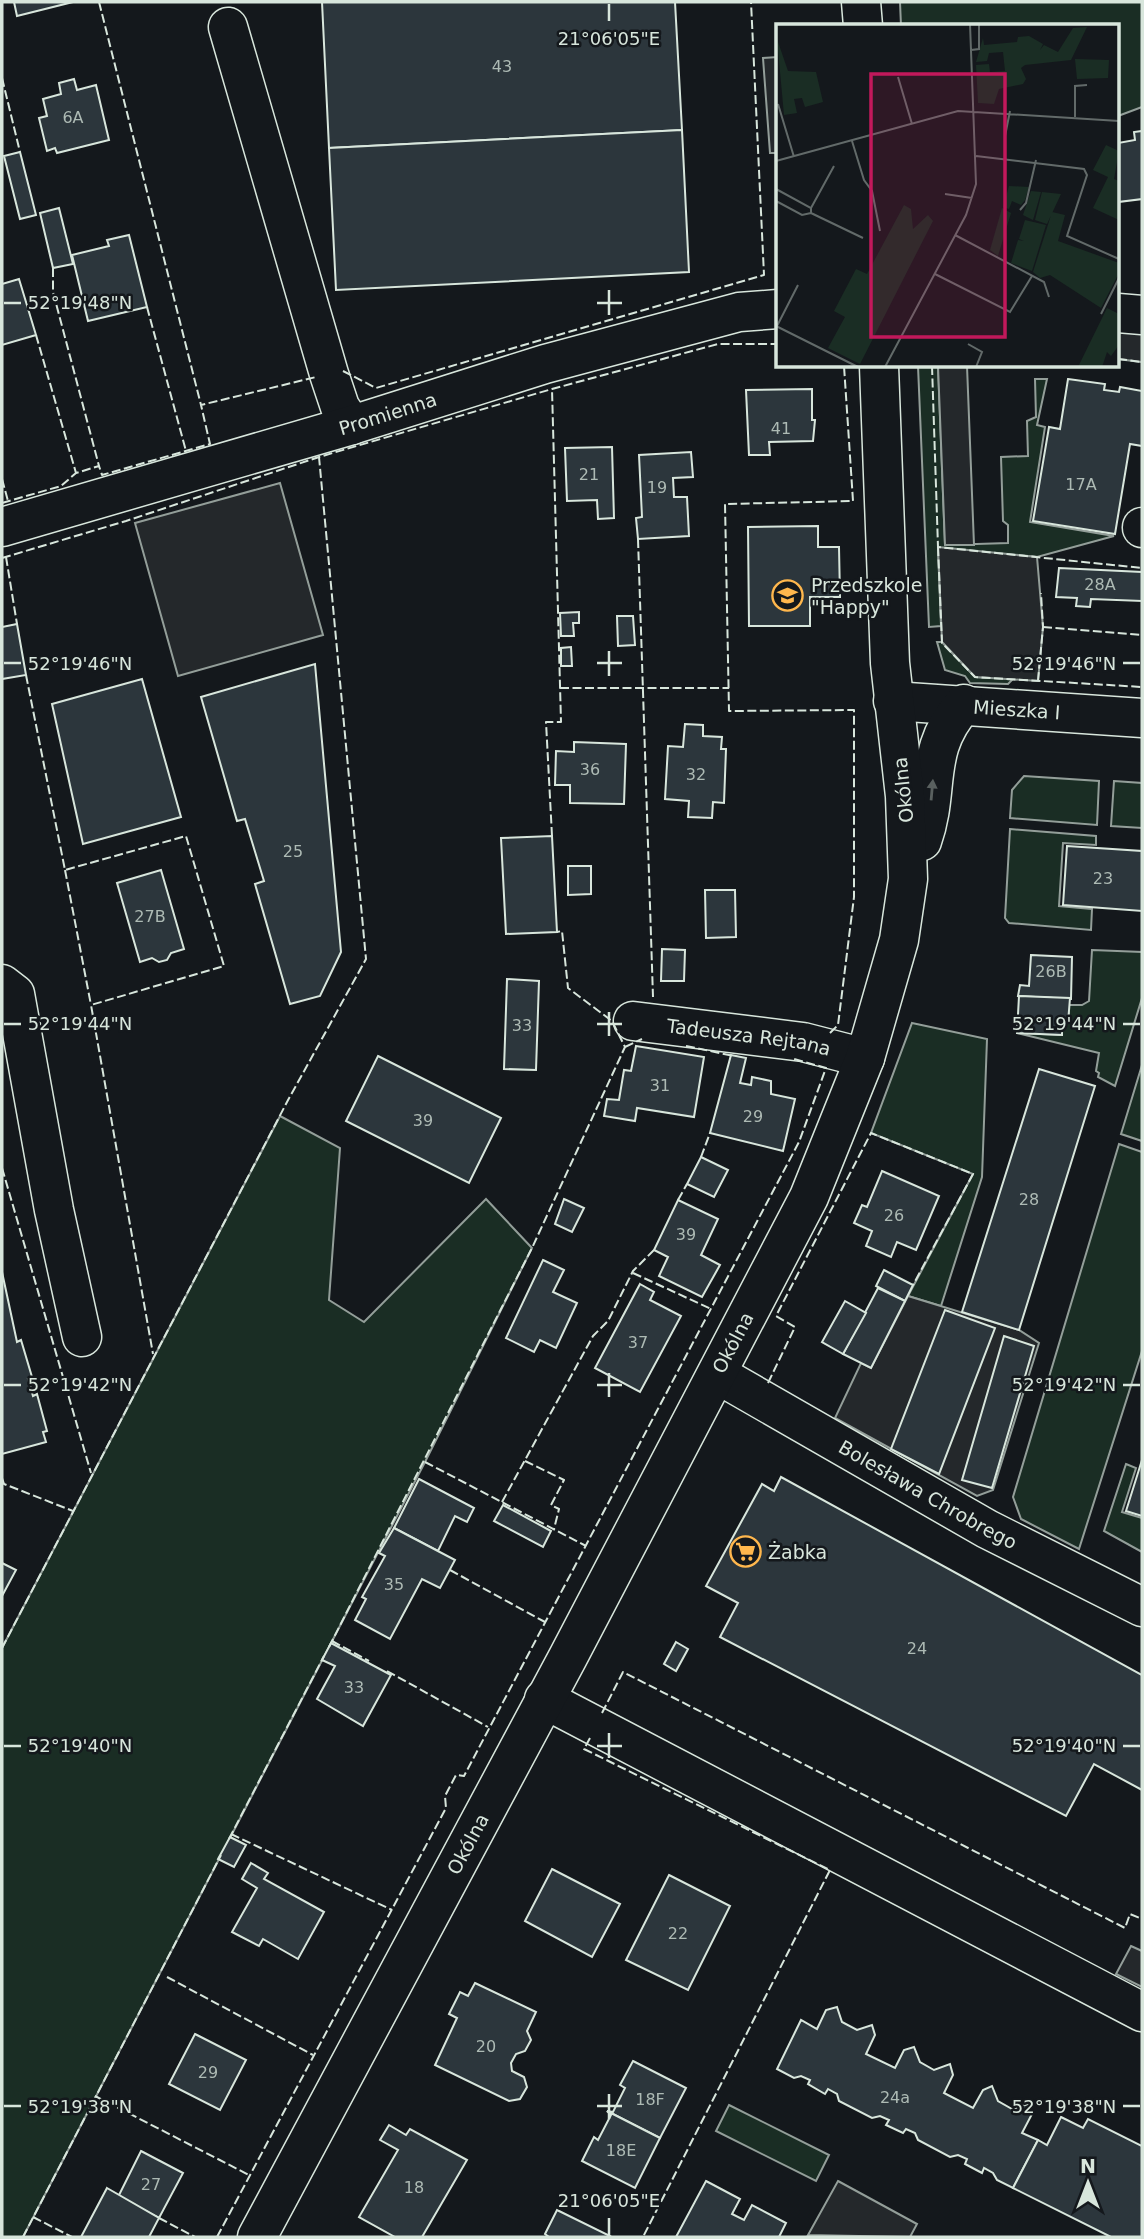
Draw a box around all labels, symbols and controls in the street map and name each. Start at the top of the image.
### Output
inset map [776,24,1120,368]
text: 21°06'05"E [558,28,660,49]
house number: 43 [492,57,512,76]
house number: 6A [62,108,84,127]
text: 52°19'48"N [28,292,132,313]
street label: Promienna [336,388,439,439]
house number: 41 [771,419,791,438]
house number: 21 [579,465,599,484]
house number: 17A [1065,475,1097,494]
house number: 19 [647,478,667,497]
place label: Przedszkole "Happy" [811,574,922,618]
house number: 28A [1084,575,1116,594]
school or university icon: Przedszkole "Happy" [771,579,805,613]
text: 52°19'46"N [28,653,132,674]
text: 52°19'46"N [1012,653,1116,674]
street label: Mieszka I [972,695,1061,723]
street label: Okólna [889,756,917,824]
house number: 36 [580,760,600,779]
house number: 32 [686,765,706,784]
one-way arrow [927,779,938,801]
house number: 25 [283,842,303,861]
house number: 23 [1093,869,1113,888]
house number: 27B [134,907,166,926]
house number: 26B [1035,962,1067,981]
text: 52°19'44"N [28,1013,132,1034]
text: 52°19'44"N [1012,1013,1116,1034]
street label: Tadeusza Rejtana [665,1014,833,1060]
house number: 33 [512,1016,532,1035]
house number: 31 [650,1076,670,1095]
house number: 29 [743,1107,763,1126]
house number: 39 [413,1111,433,1130]
house number: 28 [1019,1190,1039,1209]
house number: 26 [884,1206,904,1225]
house number: 39 [676,1225,696,1244]
street label: Okólna [708,1308,758,1377]
house number: 37 [628,1333,648,1352]
text: 52°19'42"N [28,1374,132,1395]
text: 52°19'42"N [1012,1374,1116,1395]
street label: Bolesława Chrobrego [835,1435,1021,1553]
supermarket icon: Żabka [728,1535,762,1569]
place label: Żabka [768,1541,827,1563]
house number: 35 [384,1575,404,1594]
house number: 24 [907,1639,927,1658]
house number: 33 [344,1678,364,1697]
text: 52°19'40"N [28,1735,132,1756]
text: 52°19'40"N [1012,1735,1116,1756]
street label: Okólna [442,1810,493,1878]
house number: 22 [668,1924,688,1943]
house number: 20 [476,2037,496,2056]
house number: 29 [198,2063,218,2082]
house number: 24a [880,2088,910,2107]
house number: 18F [635,2090,665,2109]
text: 52°19'38"N [28,2096,132,2117]
text: 52°19'38"N [1012,2096,1116,2117]
house number: 18E [606,2141,636,2160]
north arrow [1053,2148,1123,2218]
text: N [1080,2155,1096,2177]
house number: 27 [141,2175,161,2194]
house number: 18 [404,2178,424,2197]
text: 21°06'05"E [558,2190,660,2211]

